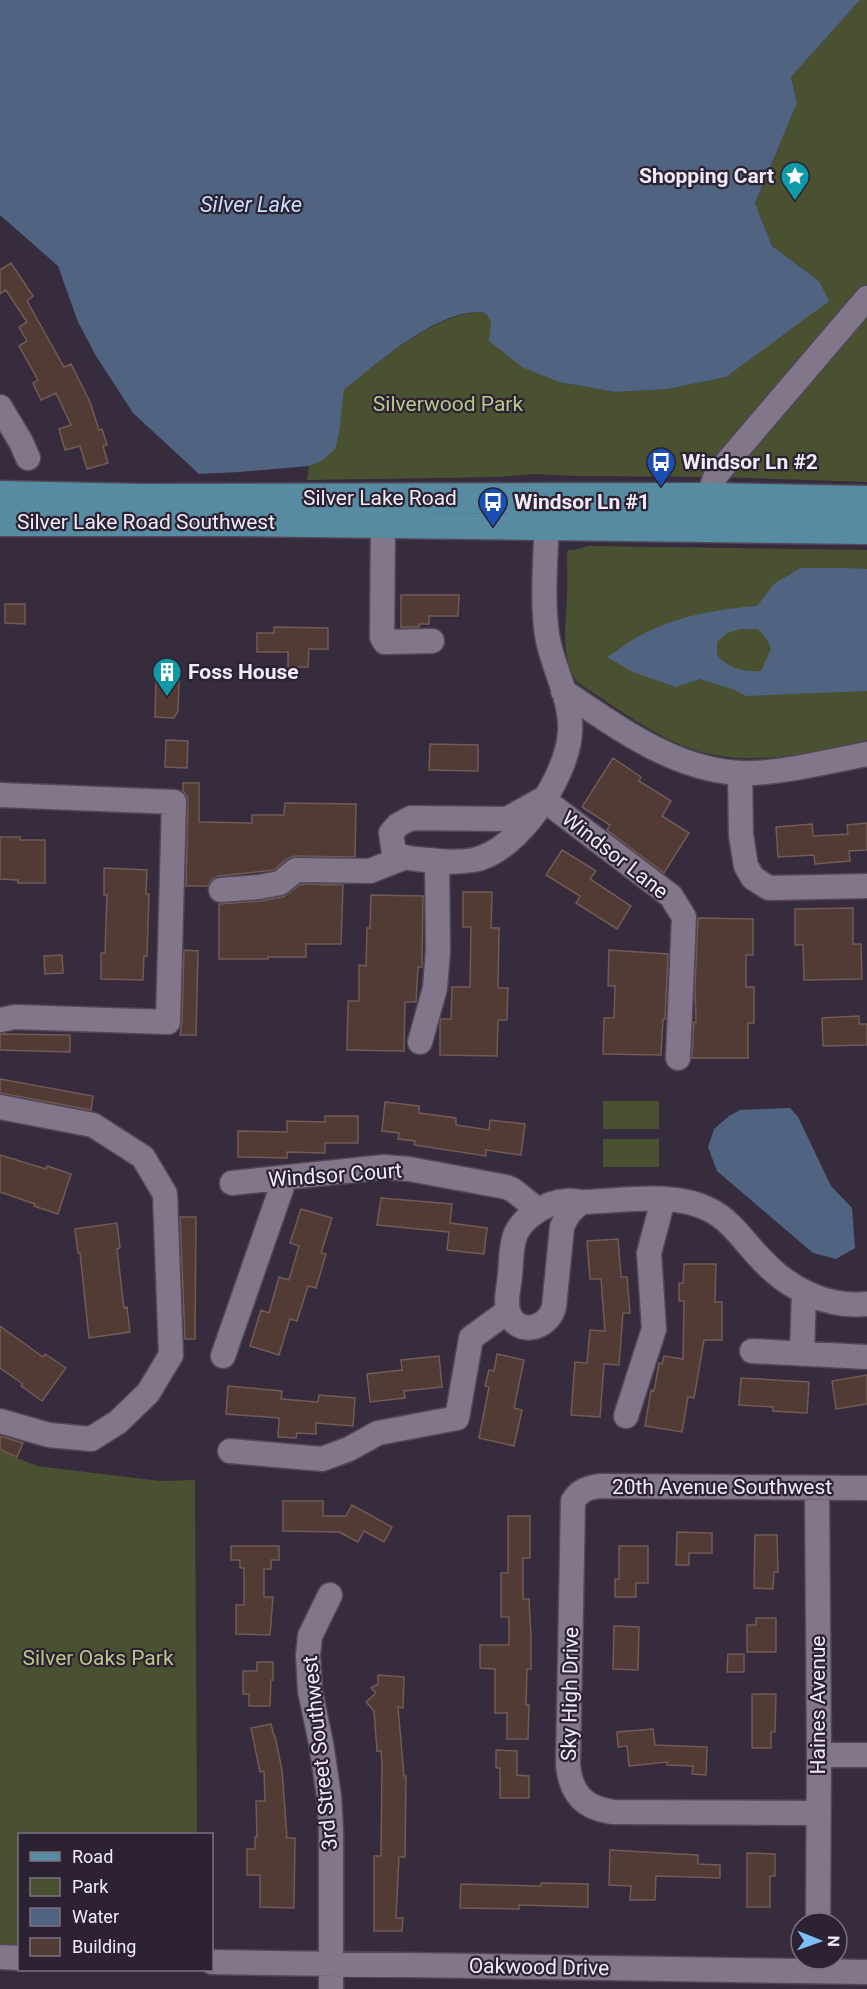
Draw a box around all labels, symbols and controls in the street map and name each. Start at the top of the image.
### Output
place icon: Shopping Cart [779,160,811,202]
place label: Shopping Cart [639,164,774,188]
water label: Silver Lake [200,192,302,217]
park label: Silverwood Park [373,392,523,416]
bus stop icon: Windsor Ln #2 [645,446,677,488]
place label: Windsor Ln #2 [682,450,818,474]
street label: Silver Lake Road [303,486,457,510]
bus stop icon: Windsor Ln #1 [477,486,509,528]
place label: Windsor Ln #1 [514,490,650,514]
street label: Silver Lake Road Southwest [17,510,275,534]
building icon: Foss House [151,656,183,698]
place label: Foss House [188,660,299,684]
street label: Windsor Lane [557,806,673,904]
street label: Windsor Court [267,1158,403,1192]
street label: 20th Avenue Southwest [612,1475,832,1499]
street label: Sky High Drive [557,1627,583,1761]
street label: Haines Avenue [806,1636,830,1774]
park label: Silver Oaks Park [22,1646,174,1670]
street label: 3rd Street Southwest [298,1654,342,1851]
legend [18,1833,213,1971]
text: Road [72,1846,113,1867]
text: Park [72,1876,109,1897]
text: Water [72,1906,119,1927]
north arrow [789,1911,849,1971]
text: N [824,1935,843,1947]
text: Building [72,1936,136,1957]
street label: Oakwood Drive [469,1954,609,1980]

